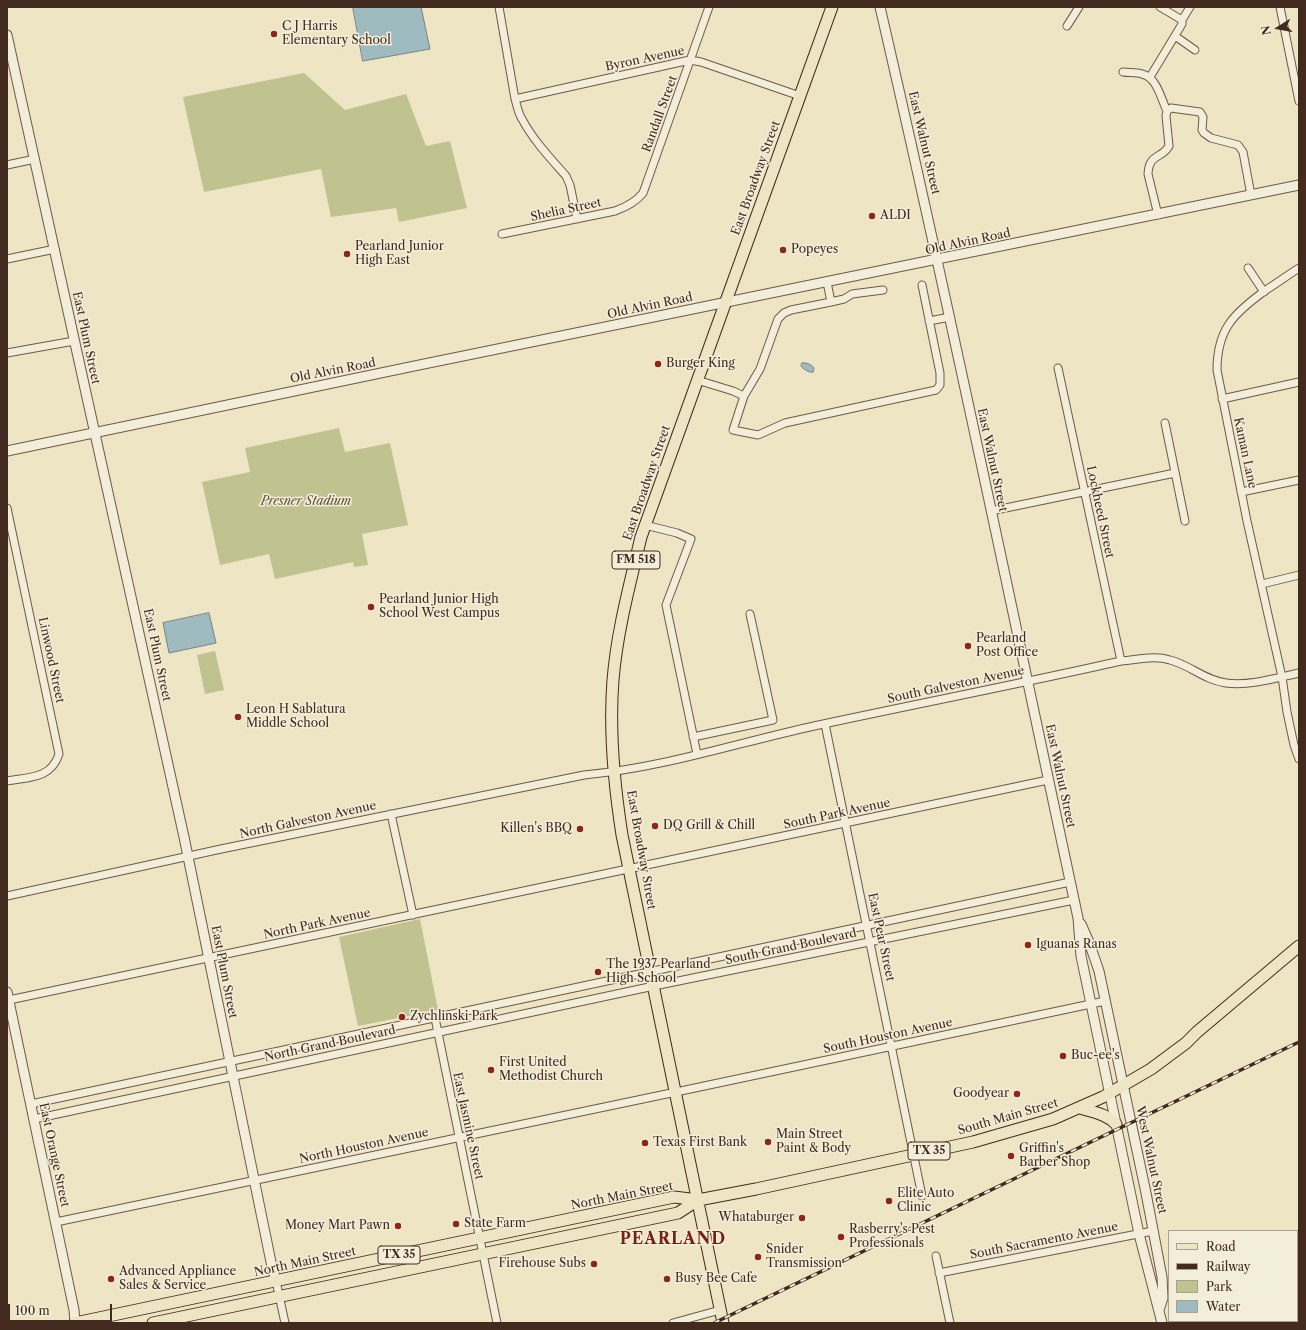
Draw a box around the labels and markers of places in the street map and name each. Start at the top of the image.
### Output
place label: C J Harris Elementary School [282,20,391,48]
marker: C J Harris Elementary School [269,29,279,39]
place label: ALDI [880,209,911,223]
marker: ALDI [867,211,877,221]
place label: Pearland Junior High East [355,240,444,268]
place label: Popeyes [791,243,838,257]
marker: Popeyes [778,245,788,255]
marker: Pearland Junior High East [342,249,352,259]
place label: Burger King [666,357,735,371]
marker: Burger King [653,359,663,369]
place label: Pearland Junior High School West Campus [379,593,500,621]
marker: Pearland Junior High School West Campus [366,602,376,612]
place label: Pearland Post Office [976,632,1038,660]
marker: Pearland Post Office [963,641,973,651]
place label: Leon H Sablatura Middle School [246,703,346,731]
marker: Leon H Sablatura Middle School [233,712,243,722]
place label: DQ Grill & Chill [663,819,755,833]
marker: DQ Grill & Chill [650,821,660,831]
place label: Killen's BBQ [500,822,572,836]
marker: Killen's BBQ [575,824,585,834]
place label: Iguanas Ranas [1036,938,1117,952]
marker: Iguanas Ranas [1023,940,1033,950]
place label: The 1937 Pearland High School [606,958,711,986]
marker: The 1937 Pearland High School [593,967,603,977]
place label: Zychlinski Park [410,1010,498,1024]
marker: Zychlinski Park [397,1012,407,1022]
place label: Buc-ee's [1071,1049,1120,1063]
marker: Buc-ee's [1058,1051,1068,1061]
place label: First United Methodist Church [499,1056,603,1084]
marker: First United Methodist Church [486,1065,496,1075]
place label: Goodyear [953,1087,1009,1101]
marker: Goodyear [1012,1089,1022,1099]
place label: Main Street Paint & Body [776,1128,851,1156]
place label: Texas First Bank [653,1136,747,1150]
marker: Main Street Paint & Body [763,1137,773,1147]
marker: Texas First Bank [640,1138,650,1148]
place label: Griffin's Barber Shop [1019,1142,1090,1170]
marker: Griffin's Barber Shop [1006,1151,1016,1161]
place label: Elite Auto Clinic [897,1187,954,1215]
marker: Elite Auto Clinic [884,1196,894,1206]
place label: Whataburger [718,1211,794,1225]
marker: Whataburger [797,1213,807,1223]
place label: State Farm [464,1217,526,1231]
place label: Money Mart Pawn [285,1219,390,1233]
marker: State Farm [451,1219,461,1229]
marker: Money Mart Pawn [393,1221,403,1231]
place label: Rasberry's Pest Professionals [849,1223,935,1251]
marker: Rasberry's Pest Professionals [836,1232,846,1242]
place label: Snider Transmission [766,1243,842,1271]
marker: Snider Transmission [753,1252,763,1262]
place label: Firehouse Subs [499,1257,586,1271]
marker: Firehouse Subs [589,1259,599,1269]
place label: Advanced Appliance Sales & Service [119,1265,236,1293]
place label: Busy Bee Cafe [675,1272,757,1286]
marker: Advanced Appliance Sales & Service [106,1274,116,1284]
marker: Busy Bee Cafe [662,1274,672,1284]

